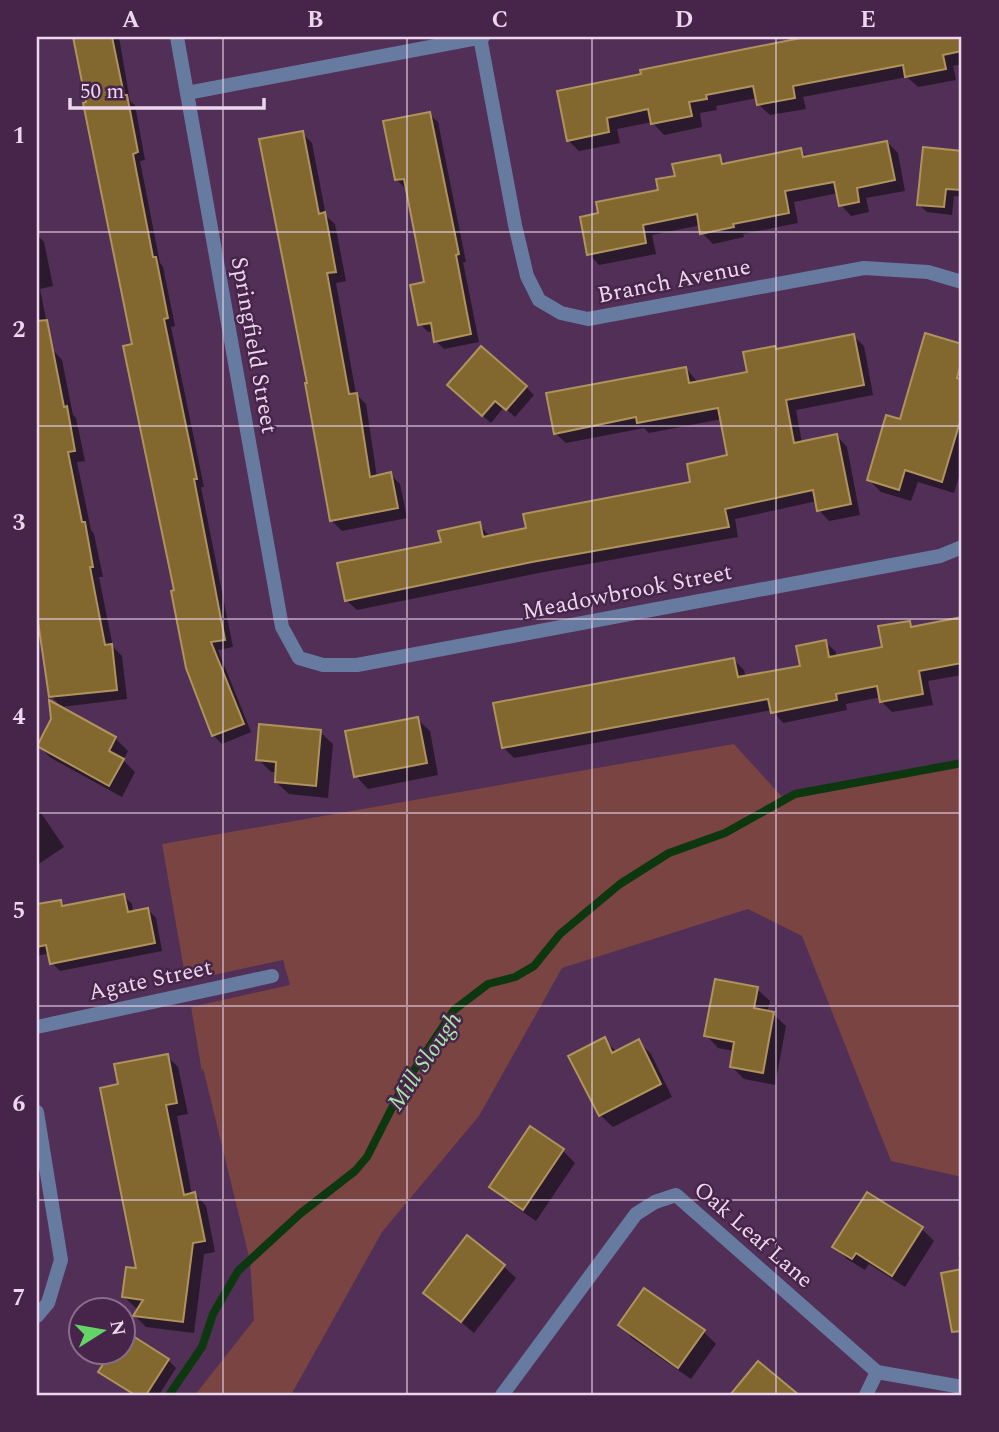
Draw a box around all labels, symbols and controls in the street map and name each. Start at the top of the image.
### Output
text: A [122,3,140,38]
text: B [307,3,323,38]
text: C [492,3,508,38]
text: D [675,3,693,38]
text: E [860,3,876,38]
scale bar [70,66,264,110]
text: 50 m [80,76,124,108]
text: 1 [13,119,25,154]
street label: Branch Avenue [595,249,754,313]
street label: Springfield Street [221,254,286,436]
text: 2 [13,313,26,348]
text: 3 [13,506,26,541]
street label: Meadowbrook Street [519,555,735,630]
text: 4 [13,700,26,735]
text: 5 [13,894,25,929]
street label: Agate Street [85,950,215,1011]
water label: Mill Slough [378,1005,471,1118]
text: 6 [13,1087,26,1122]
street label: Oak Leaf Lane [685,1173,821,1297]
text: 7 [13,1281,25,1316]
north arrow [66,1296,136,1366]
text: N [102,1318,133,1338]

